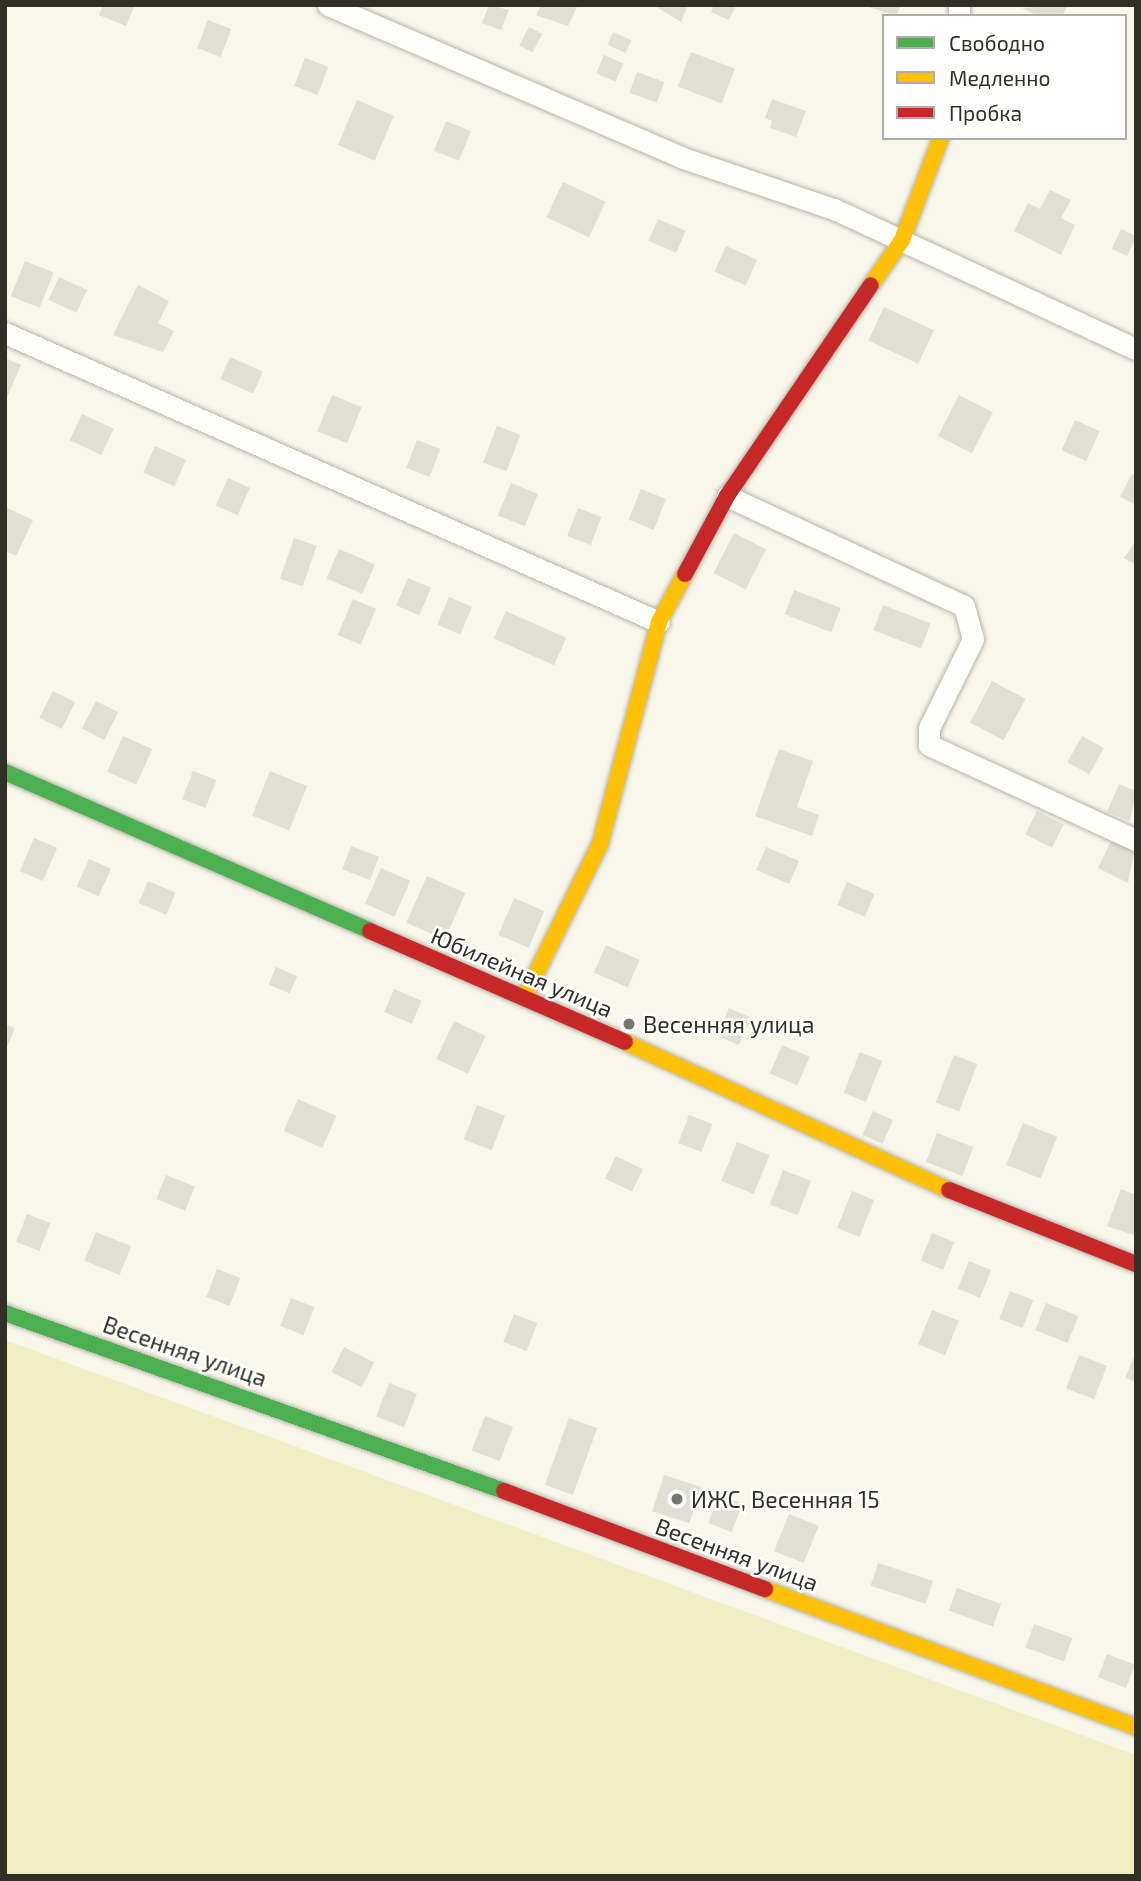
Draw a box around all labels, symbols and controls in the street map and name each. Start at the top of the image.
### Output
legend [882,14,1127,140]
text: Свободно [949,30,1045,55]
text: Медленно [949,65,1051,90]
text: Пробка [949,100,1022,125]
street label: Юбилейная улица [427,921,617,1023]
place label: Весенняя улица [643,1010,814,1038]
marker: Весенняя улица [621,1016,637,1032]
street label: Весенняя улица [99,1310,271,1392]
place label: ИЖС, Весенняя 15 [691,1485,880,1513]
marker: ИЖС, Весенняя 15 [669,1491,685,1507]
street label: Весенняя улица [652,1512,822,1596]

